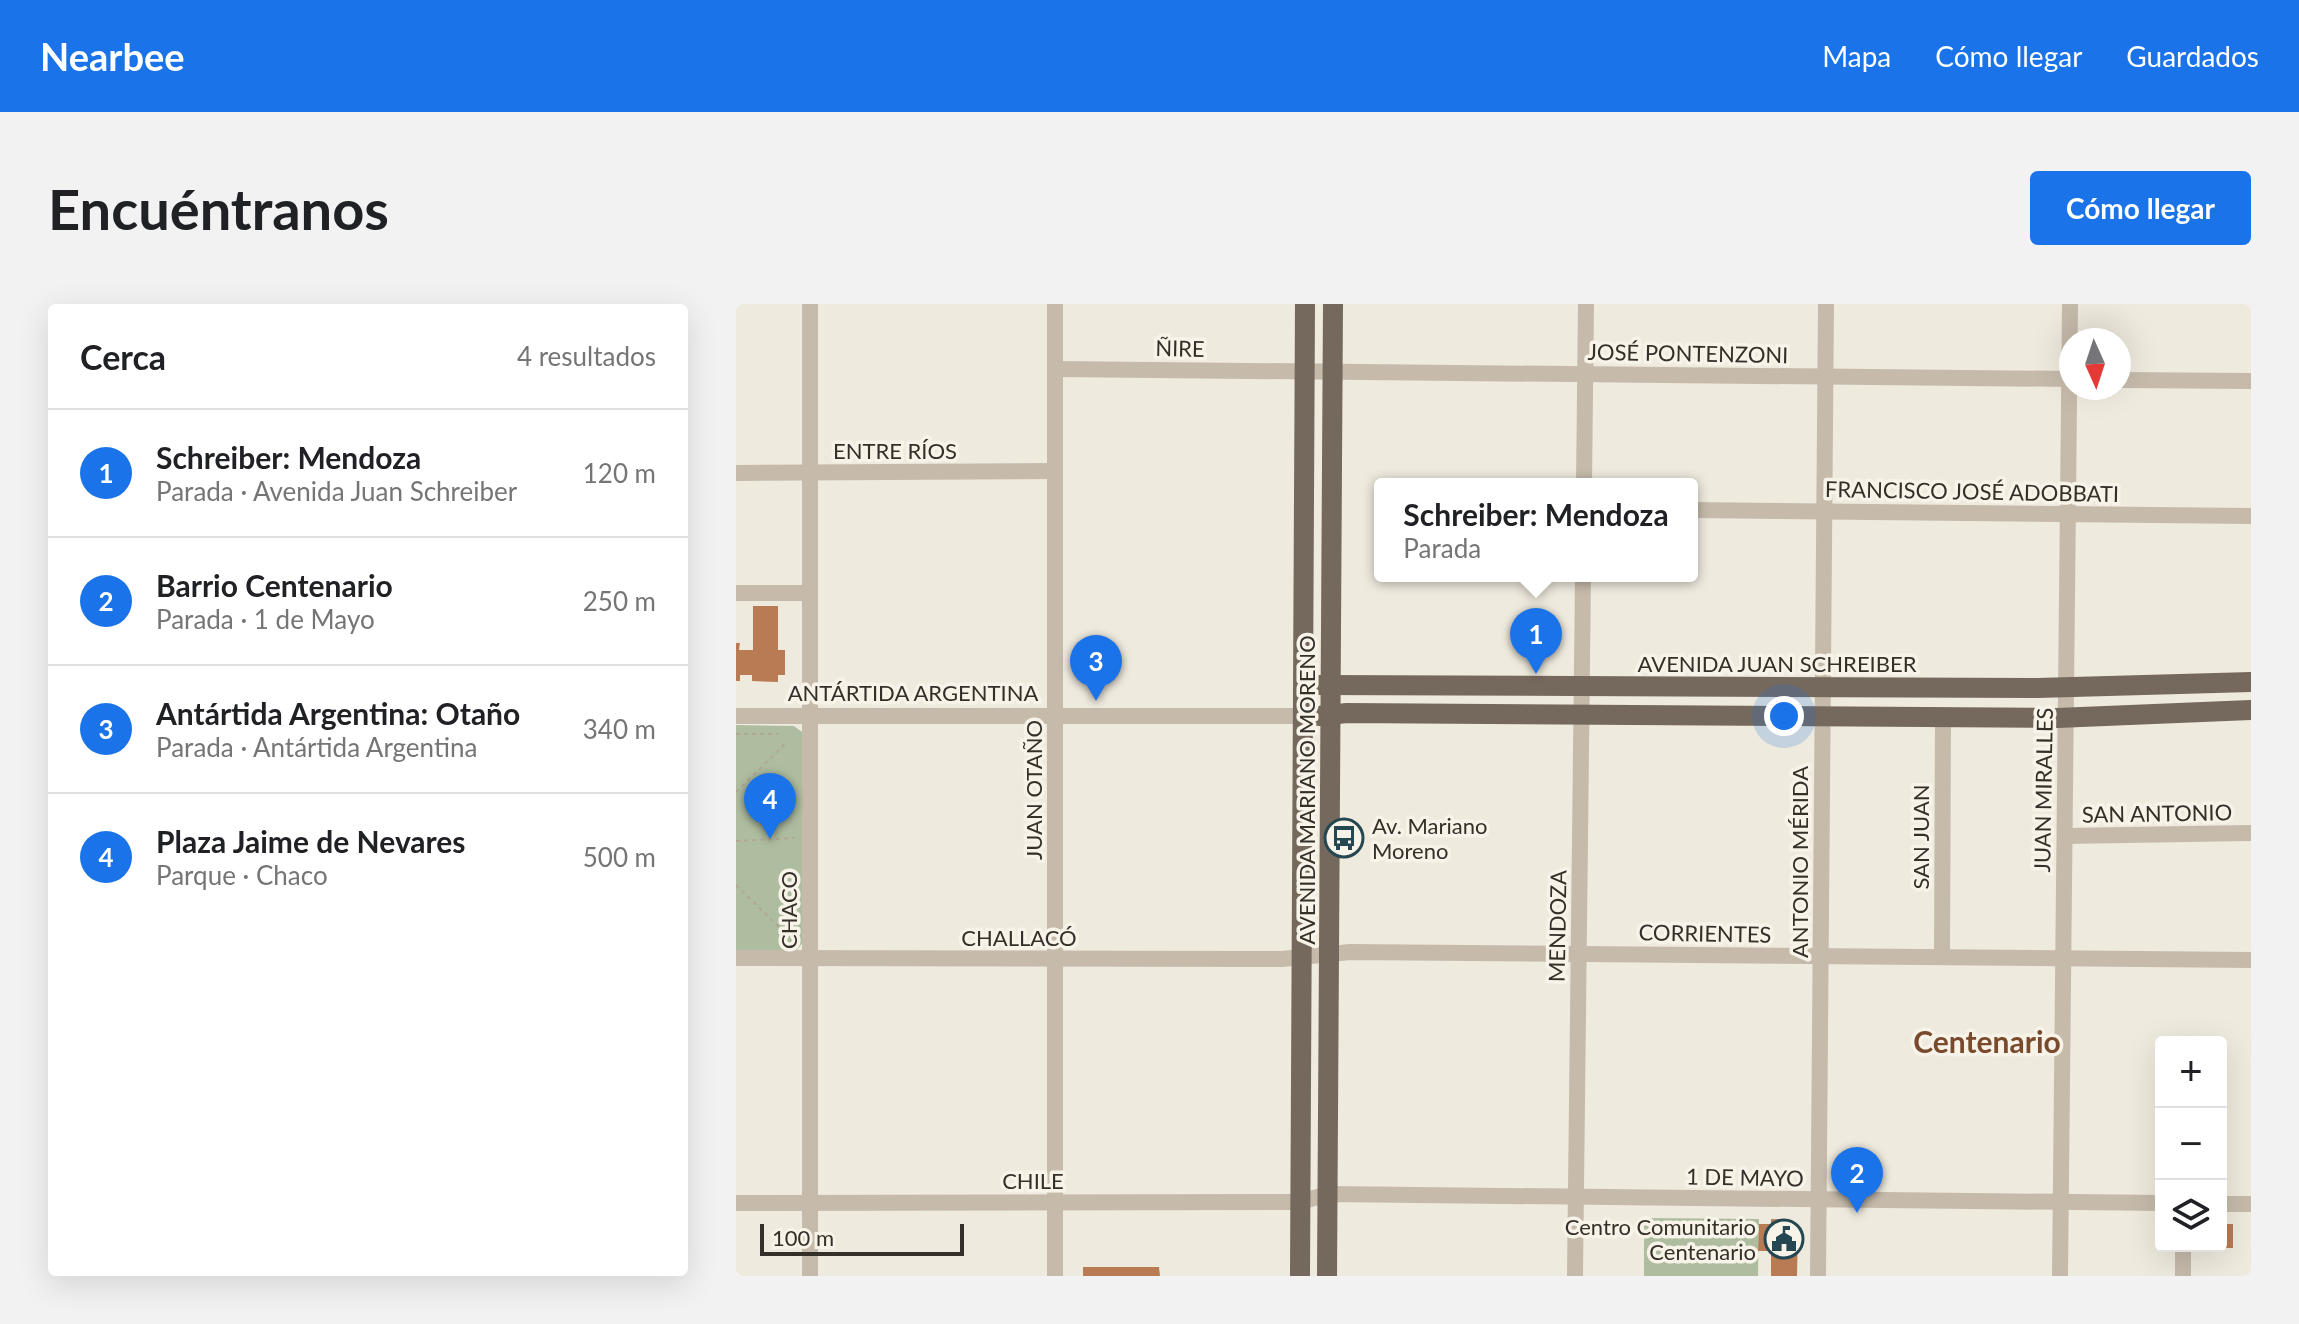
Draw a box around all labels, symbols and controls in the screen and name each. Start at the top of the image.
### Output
text: Nearbee [40,33,185,79]
text: Mapa [1822,39,1891,73]
text: Cómo llegar [1935,39,2082,73]
text: Guardados [2126,39,2259,73]
button: Cómo llegar [2030,171,2251,245]
text: Encuéntranos [48,175,389,242]
north arrow [2059,328,2131,400]
street label: ÑIRE [1155,334,1205,362]
text: Cerca [80,336,166,377]
street label: JOSÉ PONTENZONI [1587,338,1789,368]
text: 4 resultados [517,340,656,372]
street label: ENTRE RÍOS [833,437,957,464]
text: Schreiber: Mendoza [156,439,421,475]
text: 1 [98,457,114,489]
text: 120 m [583,457,656,489]
text: Parada · Avenida Juan Schreiber [156,475,517,507]
street label: FRANCISCO JOSÉ ADOBBATI [1825,475,2119,507]
popup [1374,478,1698,582]
text: Schreiber: Mendoza [1403,496,1669,532]
text: Parada [1403,532,1481,564]
text: Barrio Centenario [156,567,393,603]
text: 2 [98,585,114,617]
text: 250 m [583,585,656,617]
text: Parada · 1 de Mayo [156,603,375,635]
pin: 1 [1510,608,1562,674]
pin: 3 [1070,635,1122,701]
street label: AVENIDA MARIANO MORENO [1293,635,1320,945]
street label: AVENIDA JUAN SCHREIBER [1638,650,1917,677]
street label: ANTÁRTIDA ARGENTINA [788,679,1038,706]
text: Antártida Argentina: Otaño [156,695,520,731]
your location [1764,696,1804,736]
street label: JUAN MIRALLES [2028,707,2058,873]
text: 3 [98,713,114,745]
text: 340 m [583,713,656,745]
street label: JUAN OTAÑO [1020,720,1047,860]
text: Parada · Antártida Argentina [156,731,477,763]
street label: ANTONIO MÉRIDA [1786,766,1813,958]
pin: 4 [744,773,796,839]
street label: SAN JUAN [1907,784,1934,890]
street label: SAN ANTONIO [2082,798,2232,828]
place label: Av. Mariano Moreno [1372,812,1487,864]
bus stop icon: Av. Mariano Moreno [1323,817,1365,859]
text: Plaza Jaime de Nevares [156,823,466,859]
text: 4 [98,841,114,873]
text: 500 m [583,841,656,873]
text: Parque · Chaco [156,859,328,891]
street label: MENDOZA [1543,870,1571,982]
street label: CHACO [775,871,802,949]
street label: CORRIENTES [1638,918,1772,948]
street label: CHALLACÓ [961,924,1077,951]
district label: Centenario [1913,1023,2061,1059]
map controls [2155,1036,2227,1252]
button: + [2155,1036,2227,1108]
button: − [2155,1108,2227,1180]
pin: 2 [1831,1147,1883,1213]
street label: 1 DE MAYO [1686,1162,1804,1192]
street label: CHILE [1002,1167,1064,1194]
button: layers [2155,1180,2227,1252]
place label: Centro Comunitario Centenario [1565,1213,1756,1265]
public building icon: Centro Comunitario Centenario [1763,1218,1805,1260]
scale bar [760,1220,964,1256]
text: 100 m [772,1224,834,1251]

